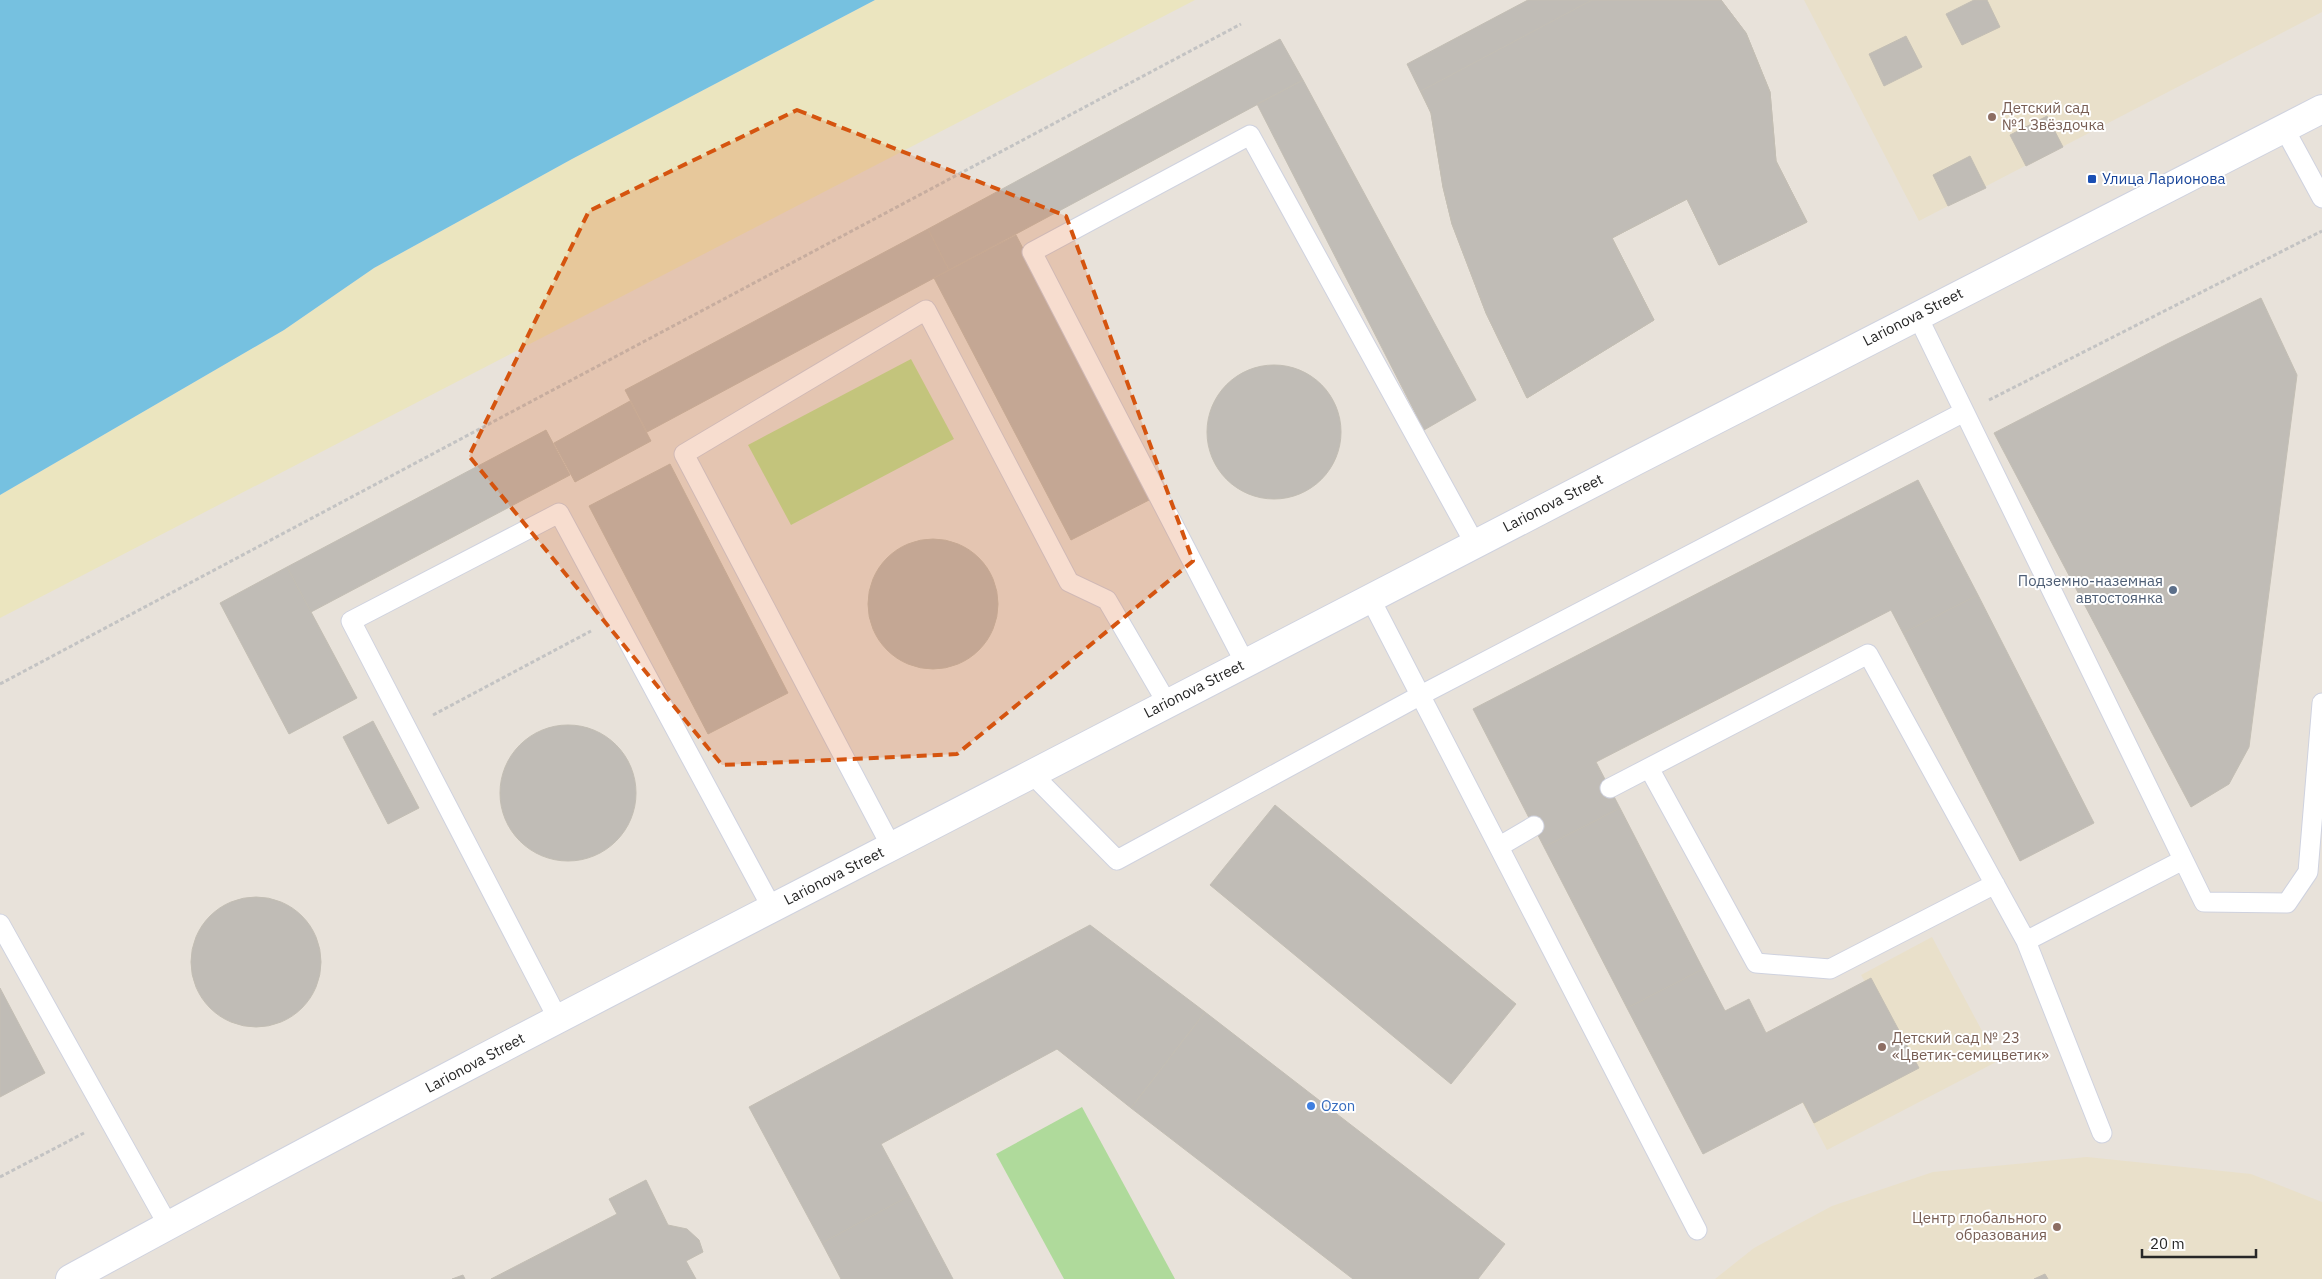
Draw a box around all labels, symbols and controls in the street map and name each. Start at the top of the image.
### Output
place label: Детский сад №1 Звёздочка [2002,98,2105,134]
marker: Детский сад №1 Звёздочка [1986,111,1998,123]
place label: Улица Ларионова [2102,169,2226,188]
marker: Улица Ларионова [2086,173,2098,185]
street label: Larionova Street [1859,283,1966,350]
street label: Larionova Street [1499,469,1606,536]
place label: Подземно-наземная автостоянка [2018,571,2163,607]
marker: Подземно-наземная автостоянка [2167,584,2179,596]
street label: Larionova Street [1140,655,1247,722]
street label: Larionova Street [780,842,887,909]
street label: Larionova Street [422,1028,528,1097]
place label: Детский сад № 23 «Цветик-семицветик» [1892,1028,2049,1064]
marker: Детский сад № 23 «Цветик-семицветик» [1876,1041,1888,1053]
place label: Ozon [1321,1096,1355,1115]
marker: Ozon [1305,1100,1317,1112]
place label: Центр глобального образования [1912,1208,2047,1244]
marker: Центр глобального образования [2051,1221,2063,1233]
scale bar [2142,1226,2256,1258]
text: 20 m [2150,1234,2185,1253]

